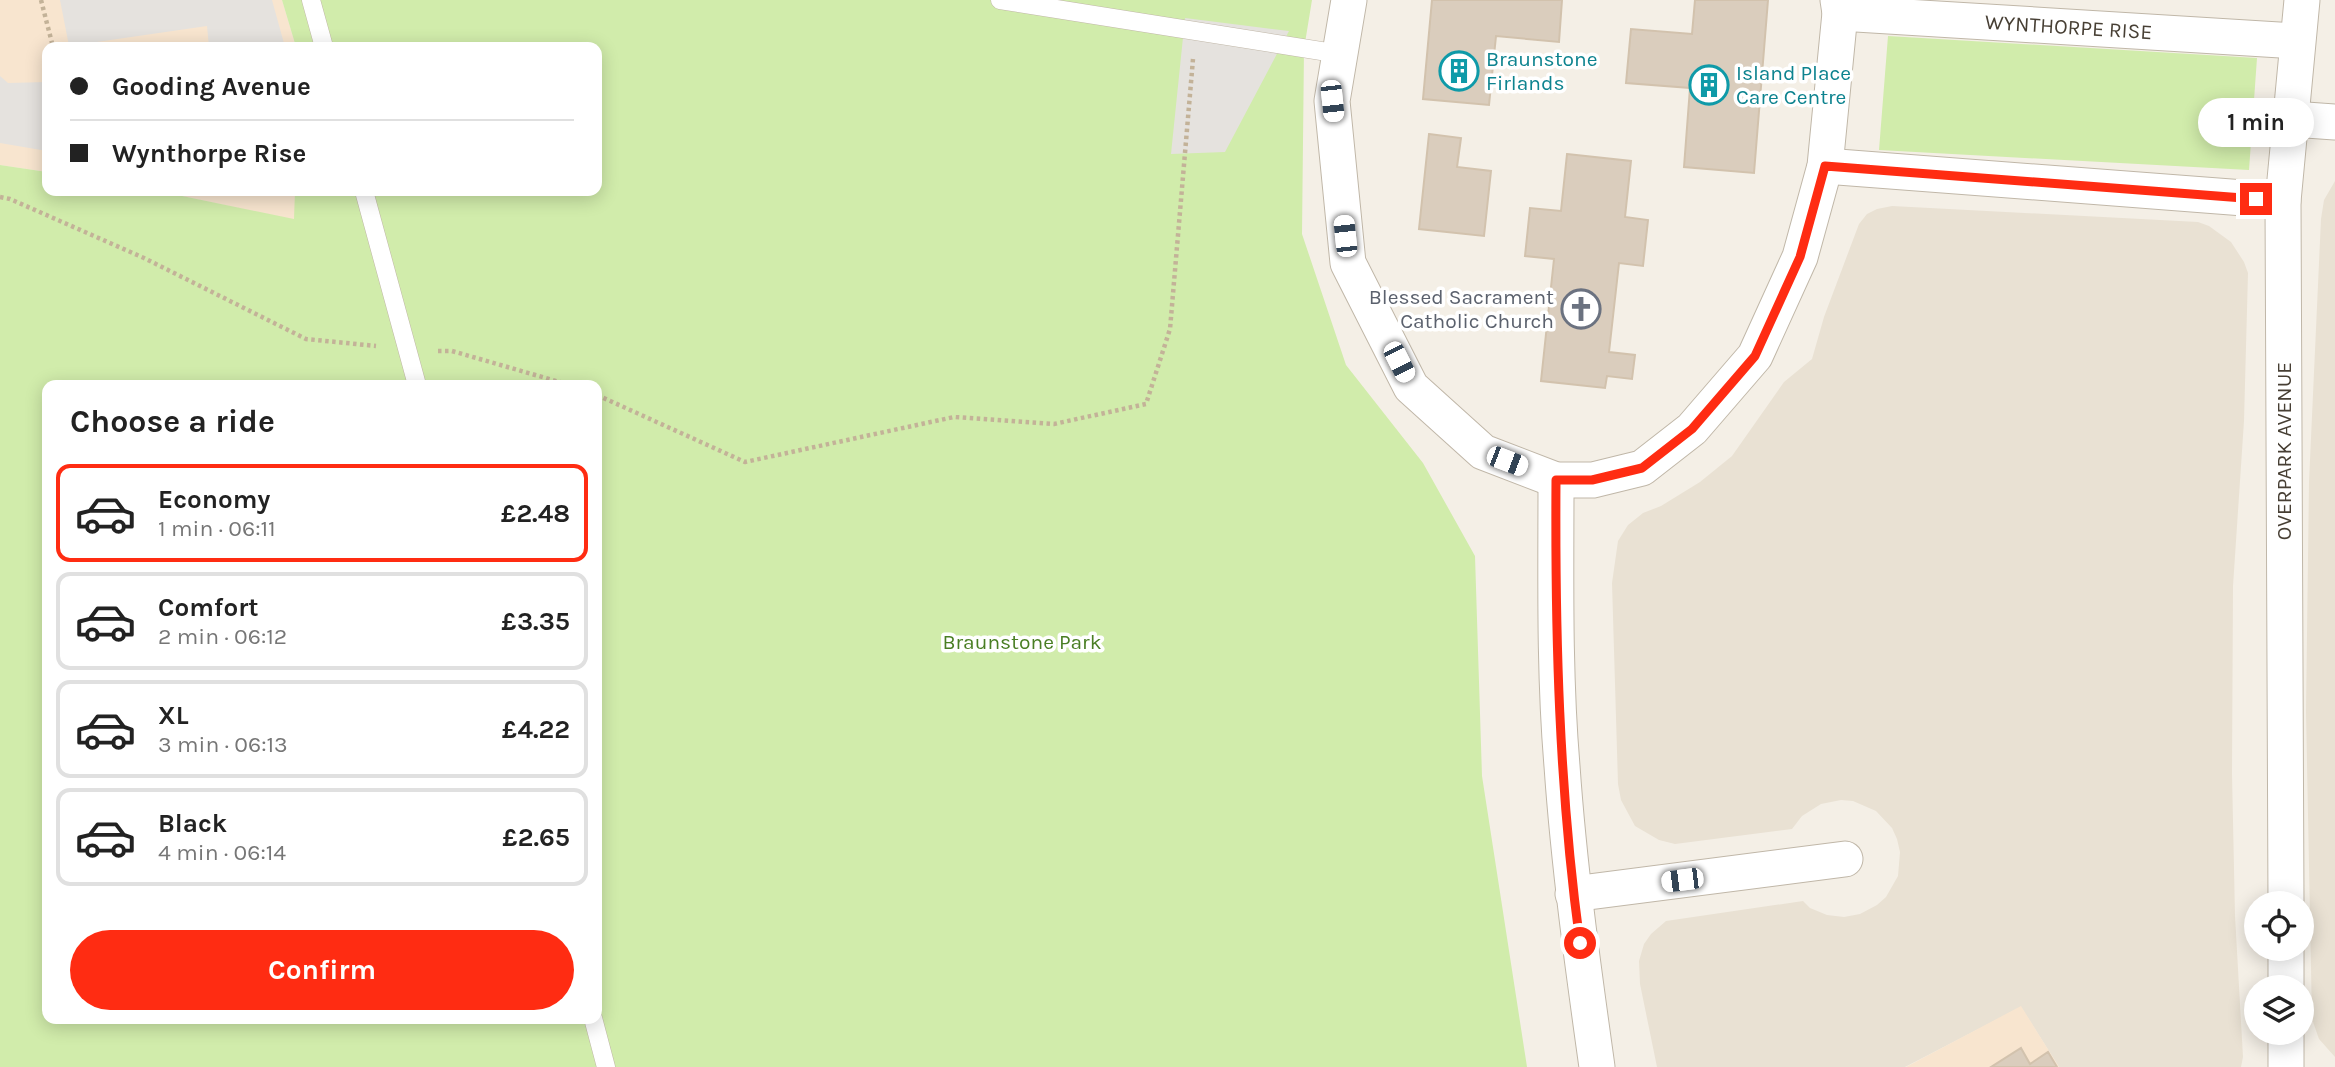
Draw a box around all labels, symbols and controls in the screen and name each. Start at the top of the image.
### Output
street label: WYNTHORPE RISE [1984,10,2153,44]
place label: Braunstone Firlands [1486,47,1597,95]
building icon: Braunstone Firlands [1438,50,1480,92]
place label: Island Place Care Centre [1736,61,1851,109]
building icon: Island Place Care Centre [1688,64,1730,106]
text: Gooding Avenue [112,71,311,102]
car [1320,79,1345,123]
callout: 1 min [2198,97,2314,146]
text: 1 min [2227,109,2285,136]
text: Wynthorpe Rise [112,138,306,169]
route end [2240,183,2272,215]
car [1333,214,1358,258]
place label: Blessed Sacrament Catholic Church [1369,285,1554,333]
church icon: Blessed Sacrament Catholic Church [1560,288,1602,330]
car [1381,339,1418,385]
street label: OVERPARK AVENUE [2272,362,2296,540]
text: Choose a ride [70,403,275,440]
car [1484,444,1531,478]
icon: car [74,482,137,545]
text: Economy [158,484,270,515]
text: £2.48 [501,498,570,529]
text: 1 min · 06:11 [158,515,276,542]
icon: car [74,590,137,653]
text: Comfort [158,592,259,623]
text: £3.35 [501,606,570,637]
text: 2 min · 06:12 [158,623,287,650]
park label: Braunstone Park [942,630,1102,654]
icon: car [74,698,137,761]
text: XL [158,700,189,731]
text: £4.22 [502,714,570,745]
text: 3 min · 06:13 [158,731,288,758]
icon: car [74,806,137,869]
text: Black [158,808,227,839]
text: £2.65 [502,822,570,853]
text: 4 min · 06:14 [158,839,286,866]
car [1660,867,1705,893]
map controls [2244,891,2314,1045]
button: locate [2244,891,2314,961]
route start [1564,927,1596,959]
button: Confirm [70,930,574,1010]
button: layers [2244,975,2314,1045]

